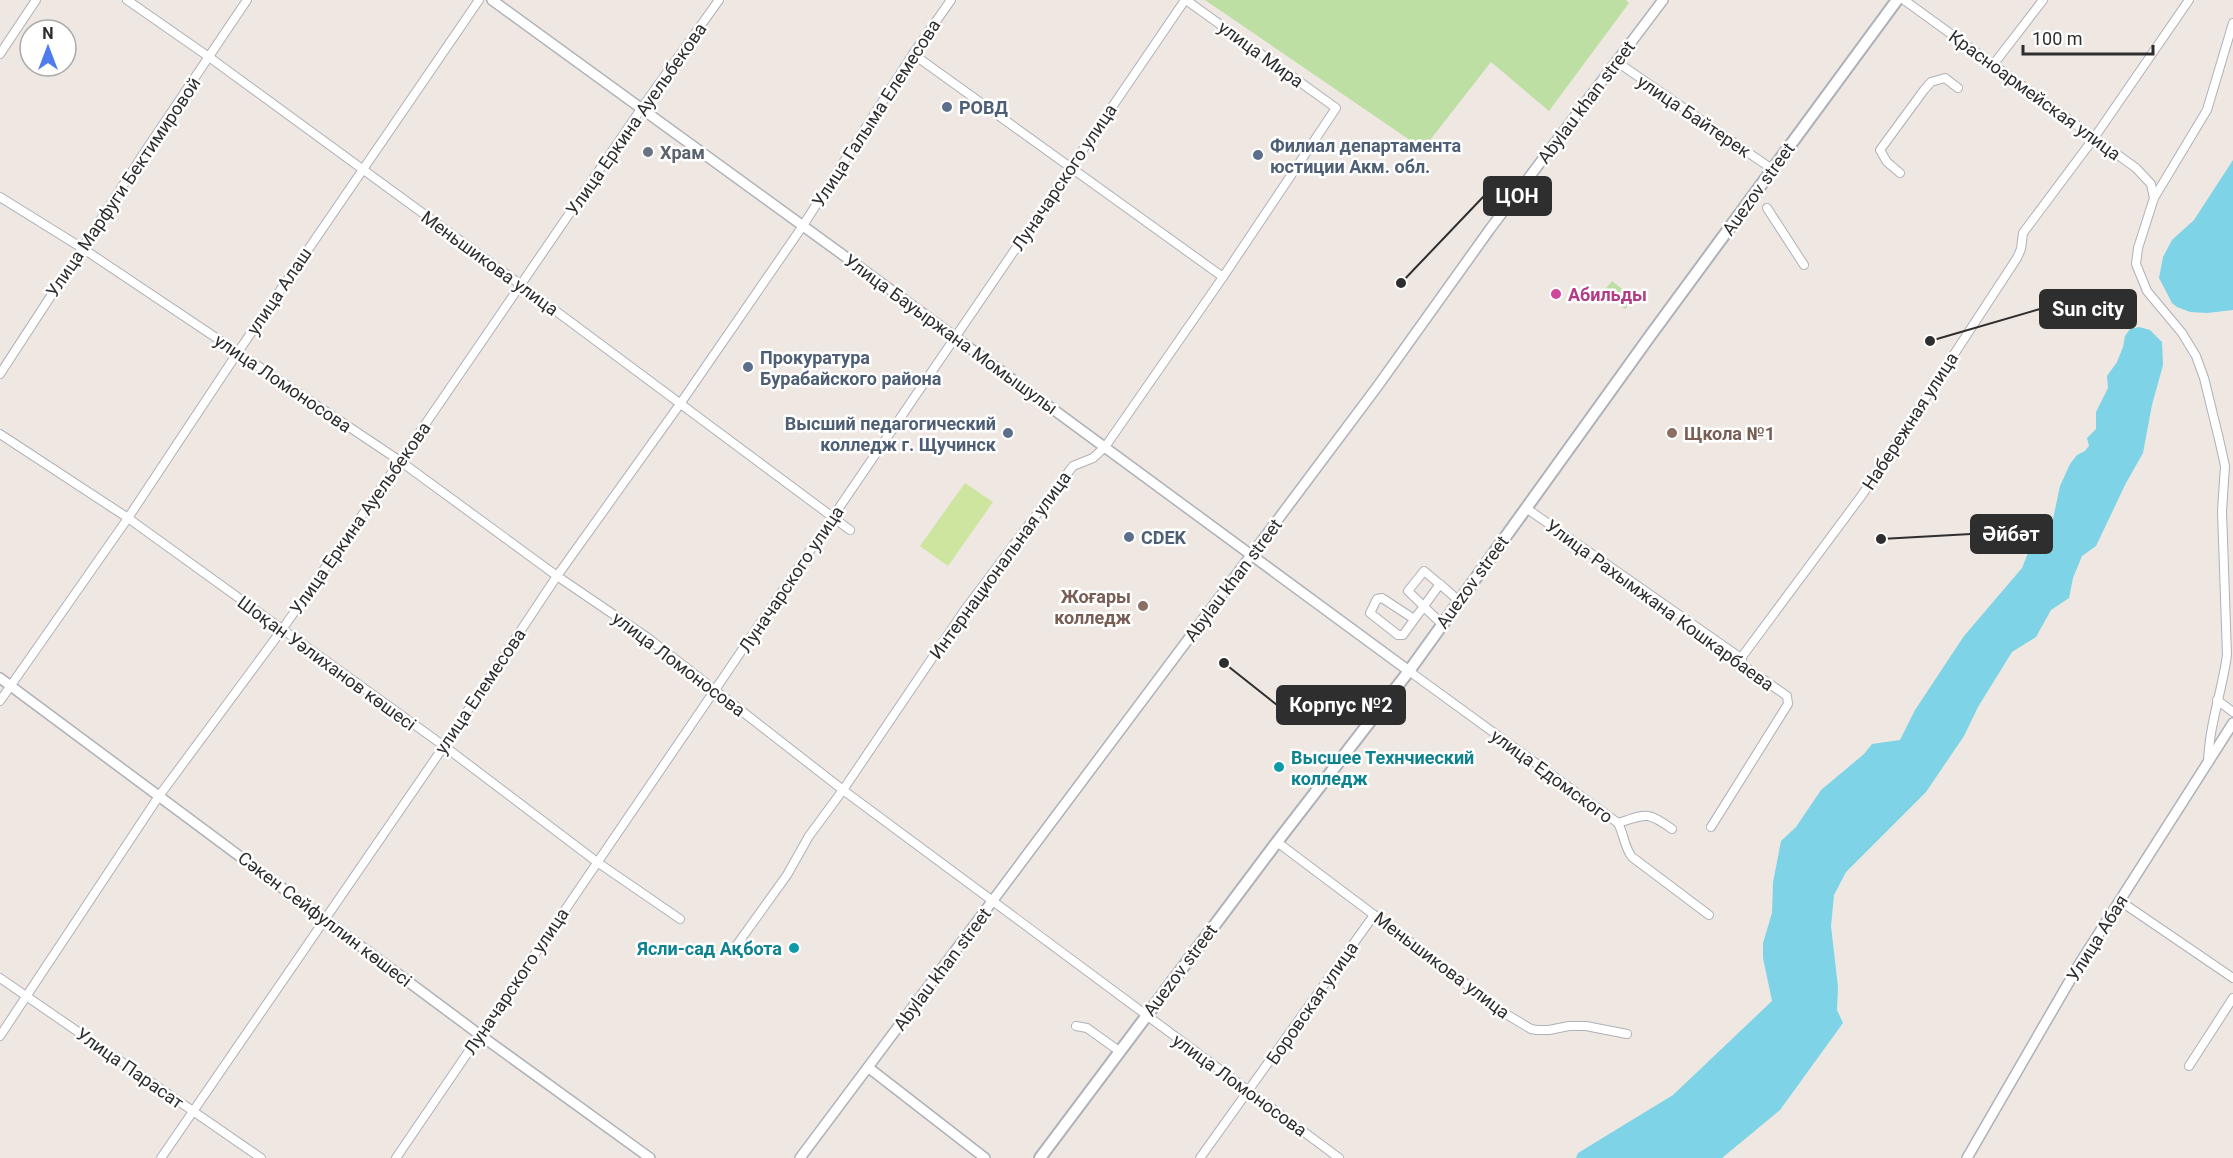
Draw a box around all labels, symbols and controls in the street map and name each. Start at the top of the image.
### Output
street label: Улица Галыма Елемесова [807,15,945,211]
street label: улица Мира [1214,16,1308,92]
north arrow [18,18,78,78]
scale bar [2023,18,2154,56]
street label: Улица Еркина Ауельбекова [561,19,711,219]
text: N [42,24,54,43]
street label: Красноармейская улица [1945,26,2125,164]
text: 100 m [2032,28,2083,49]
street label: Abylau khan street [1533,36,1639,167]
street label: улица Байтерек [1633,70,1755,162]
street label: Улица Марфуги Бектимировой [41,73,205,301]
place label: РОВД [959,97,1008,118]
marker: РОВД [940,100,954,114]
street label: Луначарского улица [1007,100,1121,254]
place label: Филиал департамента юстиции Акм. обл. [1270,135,1461,177]
street label: Auezov street [1717,139,1799,239]
place label: Храм [660,142,705,163]
marker: Храм [641,145,655,159]
marker: Филиал департамента юстиции Акм. обл. [1251,148,1265,162]
callout: ЦОН [1484,177,1551,215]
text: ЦОН [1495,184,1539,208]
street label: Меньшикова улица [417,206,563,320]
street label: улица Алаш [242,243,316,339]
street label: Улица Бауыржана Момышулы [840,250,1062,418]
place label: Абильды [1568,284,1647,305]
marker: Абильды [1549,287,1563,301]
callout: Sun city [2040,290,2136,328]
text: Sun city [2052,297,2125,321]
street label: улица Ломоносова [210,329,356,437]
place label: Прокуратура Бурабайского района [760,347,942,389]
street label: Набережная улица [1858,348,1962,494]
marker: Прокуратура Бурабайского района [741,360,755,374]
place label: Высший педагогический колледж г. Щучинск [785,413,997,455]
street label: Улица Еркина Ауельбекова [285,418,435,618]
place label: Щкола №1 [1684,423,1775,444]
marker: Высший педагогический колледж г. Щучинск [1001,426,1015,440]
marker: Щкола №1 [1665,426,1679,440]
street label: Интернациональная улица [925,467,1075,663]
street label: Луначарского улица [734,502,848,656]
street label: Abylau khan street [1180,514,1286,645]
street label: Улица Рахымжана Кошкарбаева [1542,515,1778,695]
callout: Әйбәт [1971,515,2052,553]
text: Әйбәт [1982,522,2040,546]
place label: CDEK [1141,527,1187,548]
marker: CDEK [1122,530,1136,544]
street label: Auezov street [1431,532,1513,632]
place label: Жоғары колледж [1054,586,1132,628]
street label: Шоқан Уәлиханов көшесі [234,591,420,735]
marker: Жоғары колледж [1136,599,1150,613]
street label: улица Ломоносова [608,607,750,721]
street label: улица Елемесова [430,624,530,758]
callout: Корпус №2 [1277,686,1405,724]
text: Корпус №2 [1289,693,1393,717]
street label: улица Едомского [1487,725,1617,827]
place label: Высшее Технчиеский колледж [1291,747,1474,789]
marker: Высшее Технчиеский колледж [1272,760,1286,774]
street label: Сәкен Сейфуллин көшесі [234,847,416,991]
street label: Улица Абая [2062,891,2132,985]
street label: Abylau khan street [889,903,995,1034]
street label: Луначарского улица [459,904,573,1058]
street label: Меньшикова улица [1370,907,1514,1023]
street label: Auezov street [1139,920,1221,1020]
place label: Ясли-сад Ақбота [636,938,782,959]
street label: Боровская улица [1262,938,1362,1068]
marker: Ясли-сад Ақбота [787,941,801,955]
street label: Улица Парасат [72,1023,188,1113]
street label: улица Ломоносова [1169,1029,1311,1141]

